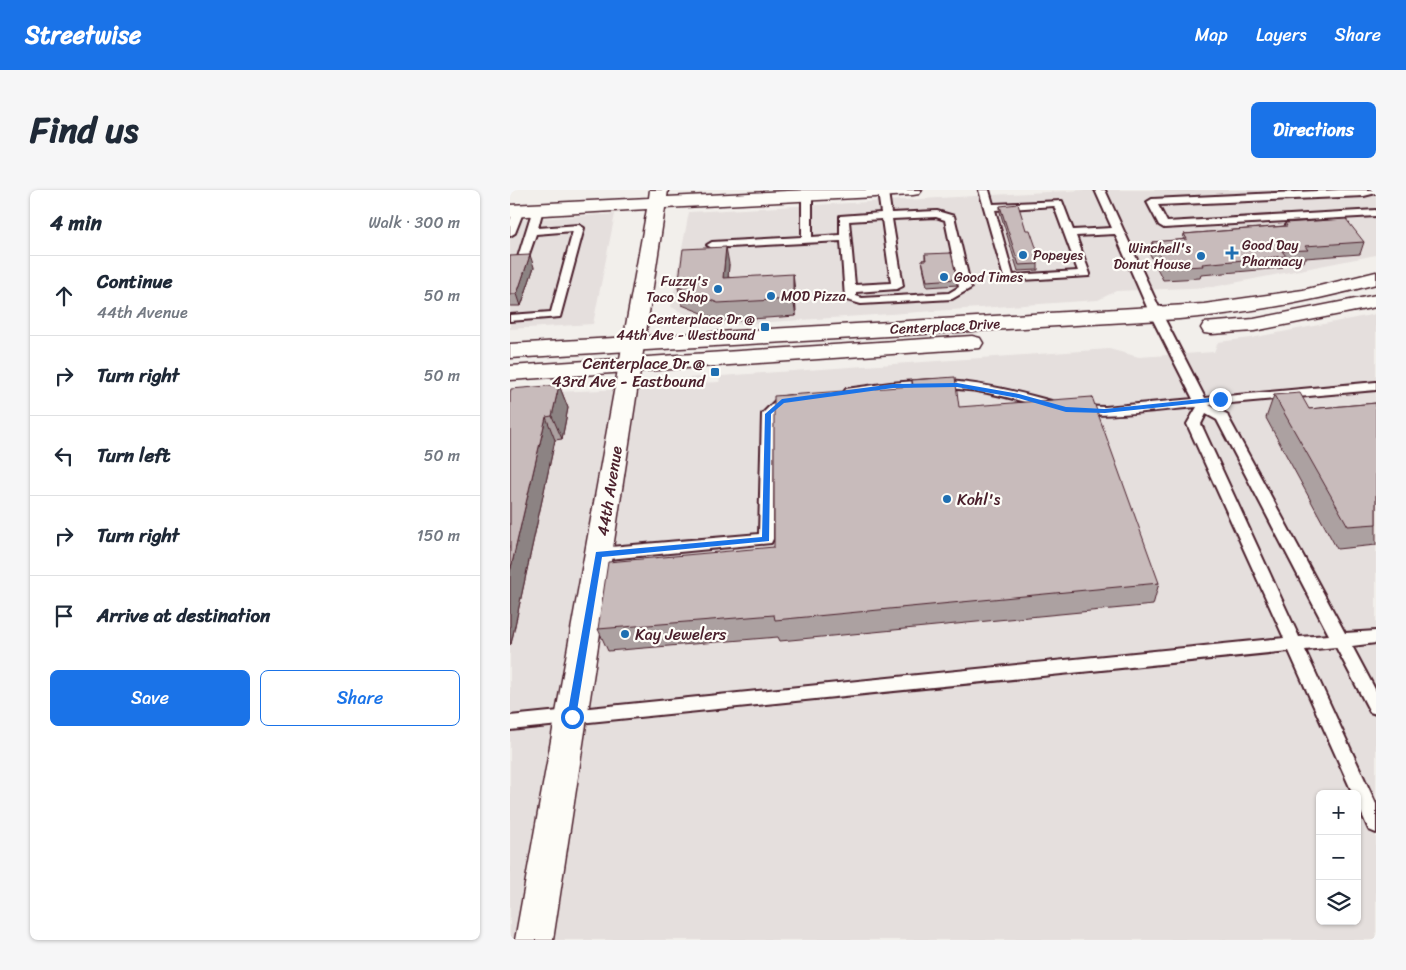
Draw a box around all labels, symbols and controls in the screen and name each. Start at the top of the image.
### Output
text: Streetwise [25,14,141,56]
text: Map [1195,19,1228,51]
text: Layers [1256,19,1307,51]
text: Share [1335,19,1381,51]
text: Find us [30,99,138,161]
button: Directions [1251,102,1376,158]
text: 4 min [50,204,102,242]
text: Walk · 300 m [369,208,460,237]
place label: Good Day Pharmacy [1242,233,1303,274]
place label: Winchell's Donut House [1113,236,1191,277]
place label: Popeyes [1033,243,1083,268]
marker: Good Day Pharmacy [1226,247,1238,259]
marker: Popeyes [1017,249,1029,261]
marker: Winchell's Donut House [1195,250,1207,262]
text: Continue [97,265,173,298]
place label: Good Times [954,265,1023,290]
place label: Fuzzy's Taco Shop [646,269,709,310]
marker: Good Times [938,271,950,283]
text: 50 m [424,281,460,310]
icon: ahead [50,282,78,310]
marker: Fuzzy's Taco Shop [712,283,724,295]
place label: MOD Pizza [781,284,847,309]
marker: MOD Pizza [765,290,777,302]
text: 44th Avenue [97,298,188,327]
place label: Centerplace Dr @ 44th Ave - Westbound [616,307,757,348]
street label: Centerplace Drive [889,311,1001,342]
marker: Centerplace Dr @ 44th Ave - Westbound [759,321,771,333]
place label: Centerplace Dr @ 43rd Ave - Eastbound [552,349,707,396]
text: Turn right [97,359,179,392]
text: 50 m [424,361,460,390]
icon: right [50,362,78,390]
marker: Centerplace Dr @ 43rd Ave - Eastbound [709,366,721,378]
route end [1209,388,1232,411]
text: Turn left [97,439,170,472]
text: 50 m [424,441,460,470]
icon: left [50,442,78,470]
street label: 44th Avenue [588,444,631,538]
place label: Kohl's [957,485,1001,514]
marker: Kohl's [941,493,953,505]
text: Turn right [97,519,179,552]
text: 150 m [417,521,460,550]
icon: right [50,522,78,550]
text: Arrive at destination [97,599,270,632]
icon: arrive [50,602,78,630]
place label: Kay Jewelers [635,620,727,649]
marker: Kay Jewelers [619,628,631,640]
button: Save [50,670,250,726]
button: Share [260,670,460,726]
route start [561,706,584,729]
map controls [1316,790,1361,925]
button: + [1316,790,1361,835]
button: − [1316,835,1361,880]
button: layers [1316,880,1361,925]

